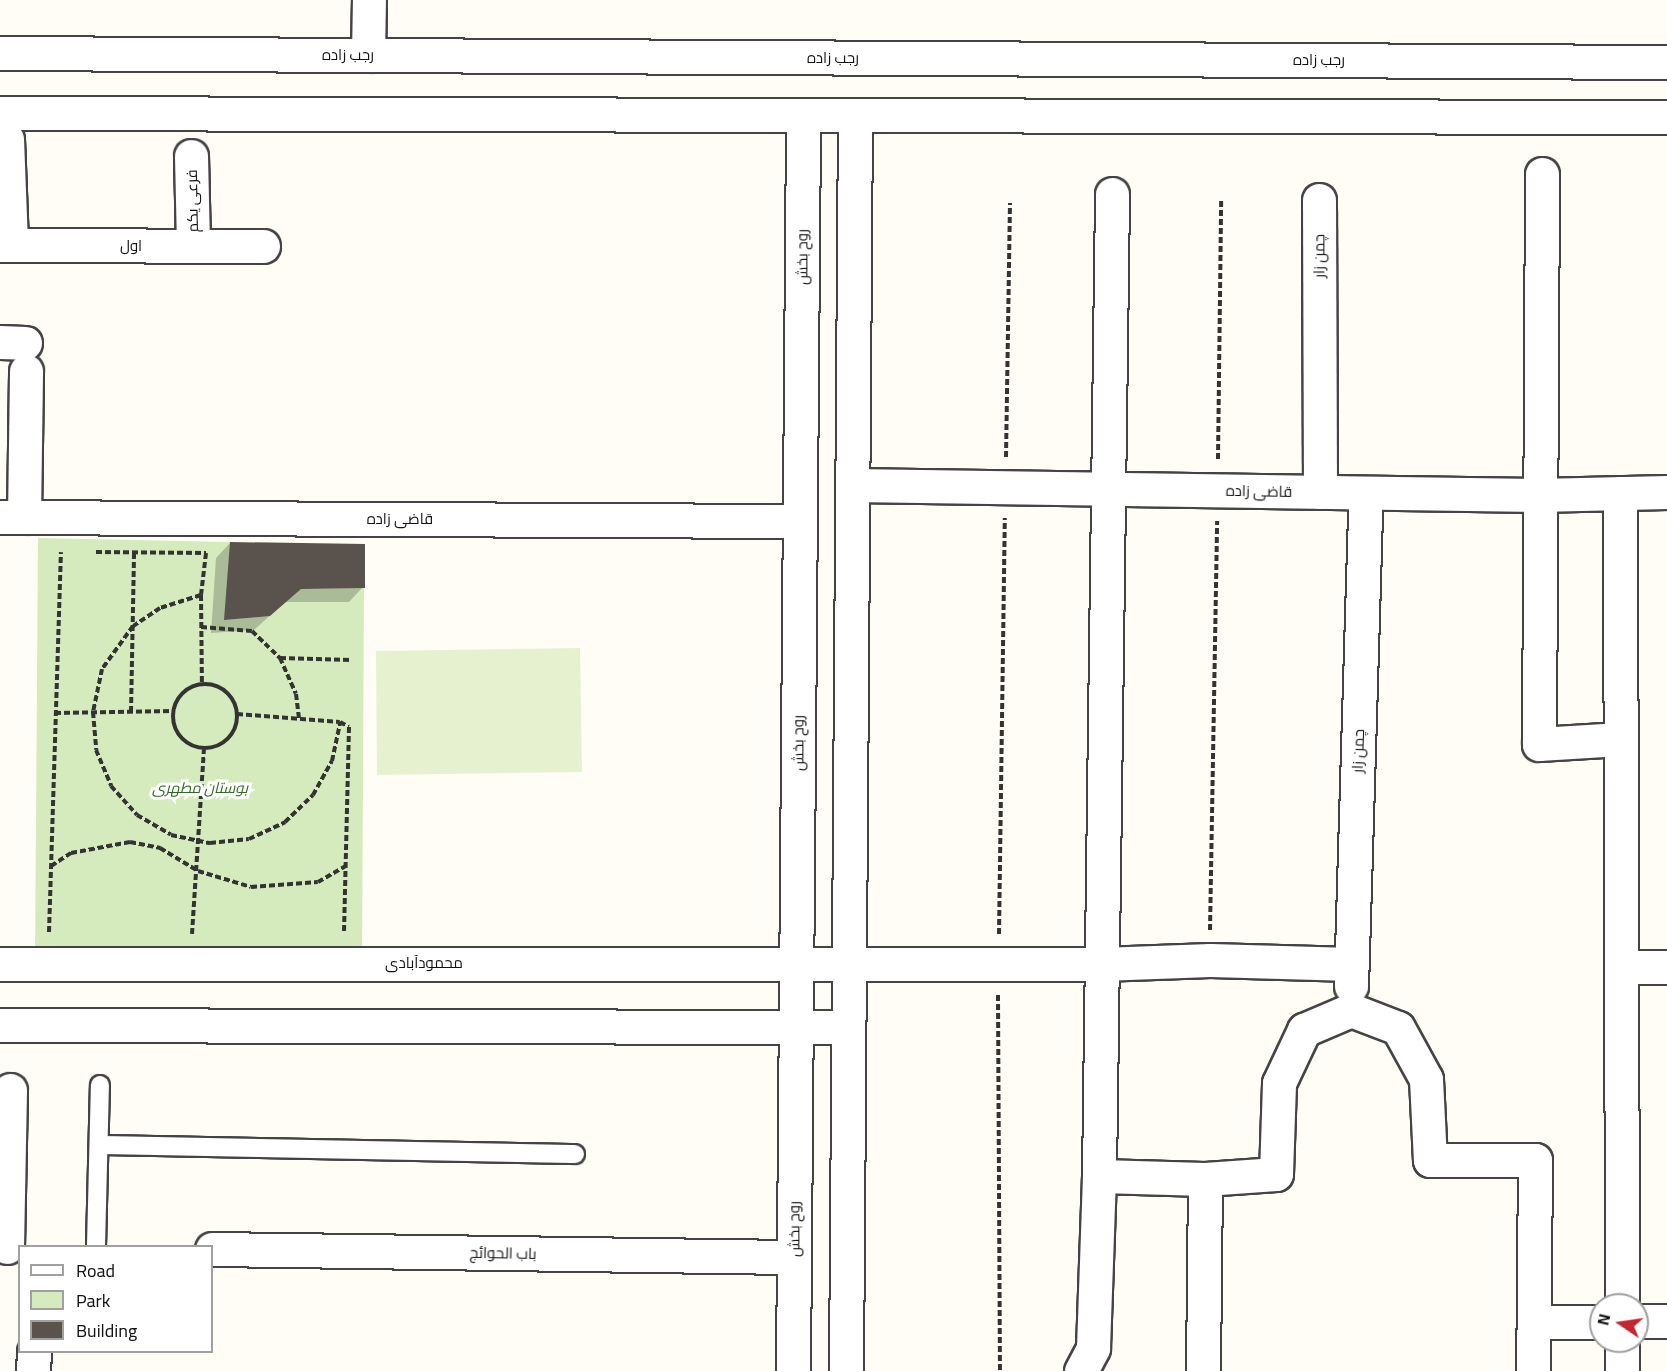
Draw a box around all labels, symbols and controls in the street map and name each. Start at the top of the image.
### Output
street label: رجب زاده [322,46,374,64]
street label: رجب زاده [807,49,859,67]
street label: رجب زاده [1293,51,1345,69]
street label: فرعی یکم [182,169,202,233]
street label: روح بخش [793,229,811,285]
street label: چمن زار [1310,234,1328,278]
street label: اول [120,237,142,255]
street label: قاضی زاده [1226,481,1292,501]
street label: قاضی زاده [367,510,433,528]
street label: روح بخش [789,715,807,771]
street label: چمن زار [1348,729,1368,773]
park label: بوستان مطهری [152,779,248,797]
street label: محمودآبادی [385,954,463,972]
street label: روح بخش [785,1201,803,1257]
street label: باب الحوائج [469,1243,537,1263]
legend [18,1245,213,1353]
text: Road [76,1254,115,1287]
text: Park [76,1284,110,1317]
north arrow [1589,1293,1649,1353]
text: N [1588,1311,1619,1328]
text: Building [76,1314,137,1347]

